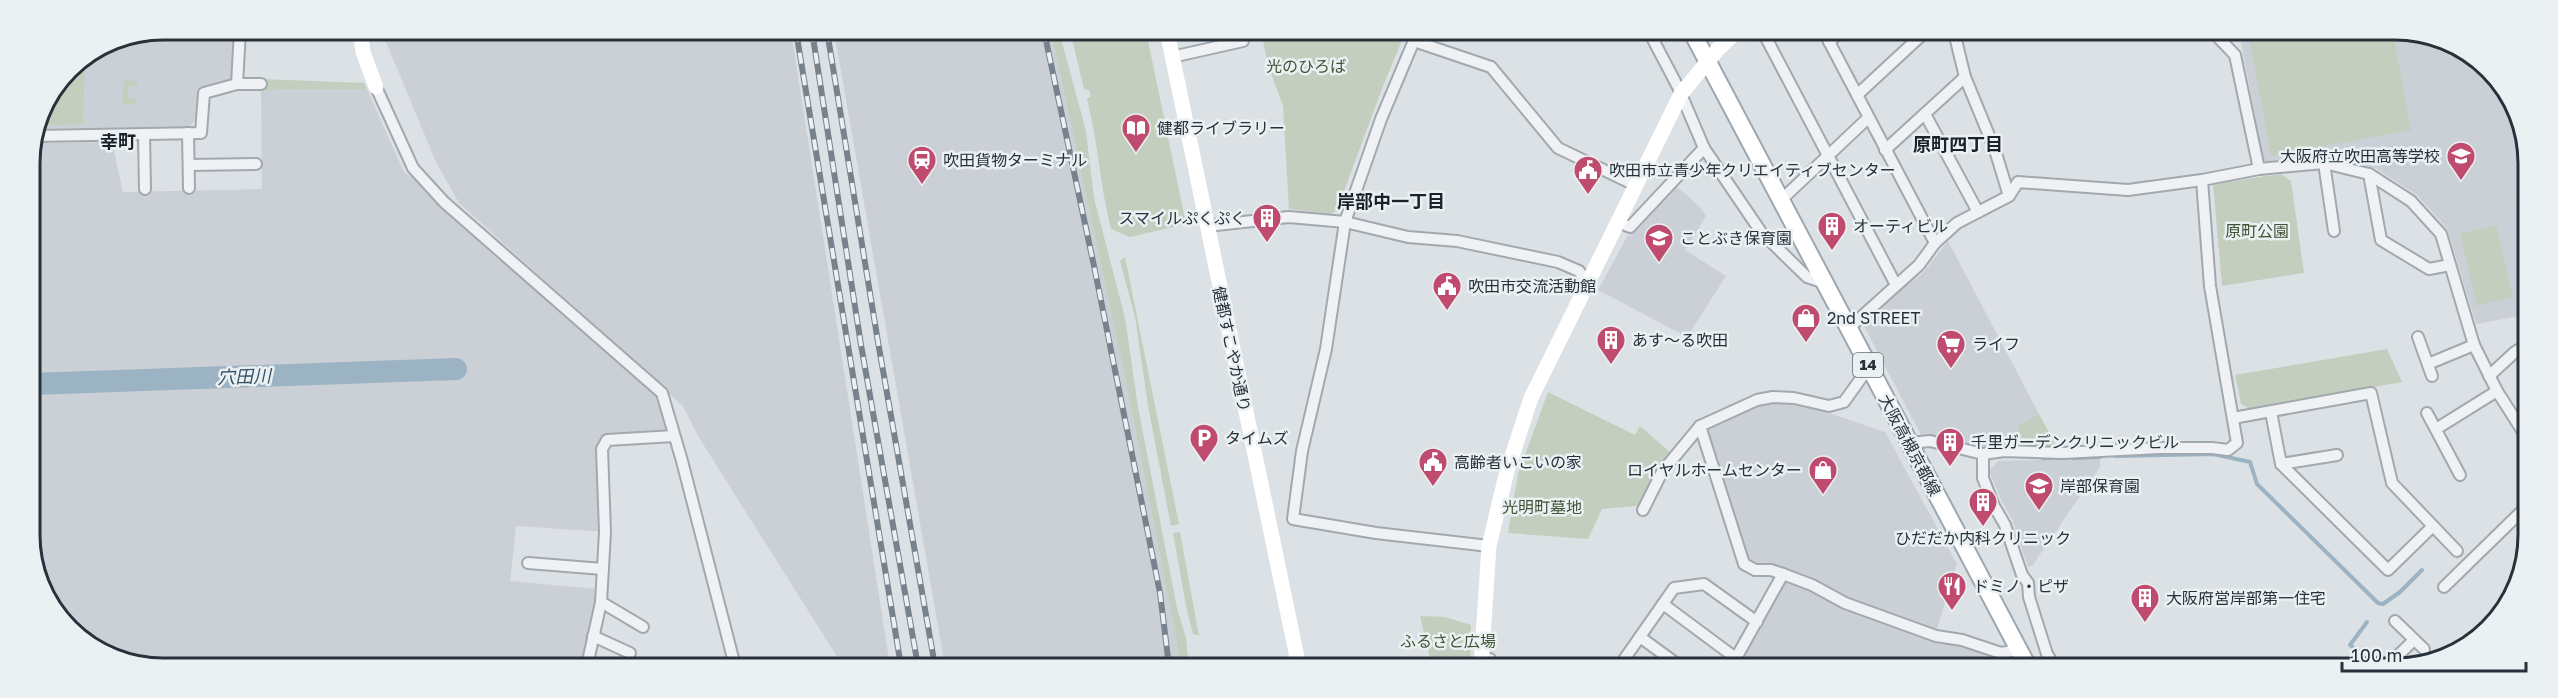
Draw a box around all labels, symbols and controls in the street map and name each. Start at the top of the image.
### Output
park label: 光のひろば [1266,56,1346,76]
library icon: 健都ライブラリー [1120,112,1152,154]
place label: 健都ライブラリー [1157,118,1285,138]
district label: 幸町 [100,130,136,152]
district label: 原町四丁目 [1913,133,2003,155]
school or university icon: 大阪府立吹田高等学校 [2445,140,2477,182]
station icon: 吹田貨物ターミナル [906,144,938,186]
place label: 大阪府立吹田高等学校 [2280,146,2440,166]
place label: 吹田貨物ターミナル [943,150,1087,170]
public building icon: 吹田市立青少年クリエイティブセンター [1572,154,1604,196]
place label: 吹田市立青少年クリエイティブセンター [1609,160,1896,180]
district label: 岸部中一丁目 [1337,190,1445,212]
building icon: スマイルぷくぷく [1251,202,1283,244]
place label: スマイルぷくぷく [1118,208,1246,228]
building icon: オーティビル [1816,210,1848,252]
place label: オーティビル [1853,216,1948,236]
park label: 原町公園 [2225,221,2289,241]
school or university icon: ことぶき保育園 [1643,222,1675,264]
place label: ことぶき保育園 [1680,228,1792,248]
public building icon: 吹田市交流活動館 [1431,270,1463,312]
place label: 吹田市交流活動館 [1468,276,1596,296]
street label: 健都すこやか通り [1209,284,1255,414]
shop icon: 2nd STREET [1790,302,1822,344]
place label: 2nd STREET [1827,308,1921,328]
building icon: あす～る吹田 [1595,324,1627,366]
supermarket icon: ライフ [1935,328,1967,370]
place label: あす～る吹田 [1632,330,1728,350]
place label: ライフ [1972,334,2020,354]
road number: 14 [1853,353,1883,377]
water label: 穴田川 [217,364,273,388]
street label: 大阪高槻京都線 [1875,391,1945,499]
parking icon: タイムズ [1188,422,1220,464]
building icon: 千里ガーデンクリニックビル [1934,426,1966,468]
place label: タイムズ [1225,428,1289,448]
place label: 千里ガーデンクリニックビル [1971,432,2179,452]
public building icon: 高齢者いこいの家 [1417,446,1449,488]
place label: 高齢者いこいの家 [1454,452,1582,472]
shop icon: ロイヤルホームセンター [1807,454,1839,496]
place label: ロイヤルホームセンター [1627,460,1802,480]
school or university icon: 岸部保育園 [2023,470,2055,512]
place label: 岸部保育園 [2060,476,2140,496]
building icon: ひだだか内科クリニック [1967,486,1999,528]
park label: 光明町墓地 [1502,497,1582,517]
place label: ひだだか内科クリニック [1895,528,2071,548]
restaurant icon: ドミノ・ピザ [1936,570,1968,612]
place label: ドミノ・ピザ [1973,576,2069,596]
building icon: 大阪府営岸部第一住宅 [2129,582,2161,624]
place label: 大阪府営岸部第一住宅 [2166,588,2326,608]
park label: ふるさと広場 [1400,631,1496,651]
scale bar [2342,635,2526,673]
text: 100 m [2351,644,2402,666]

